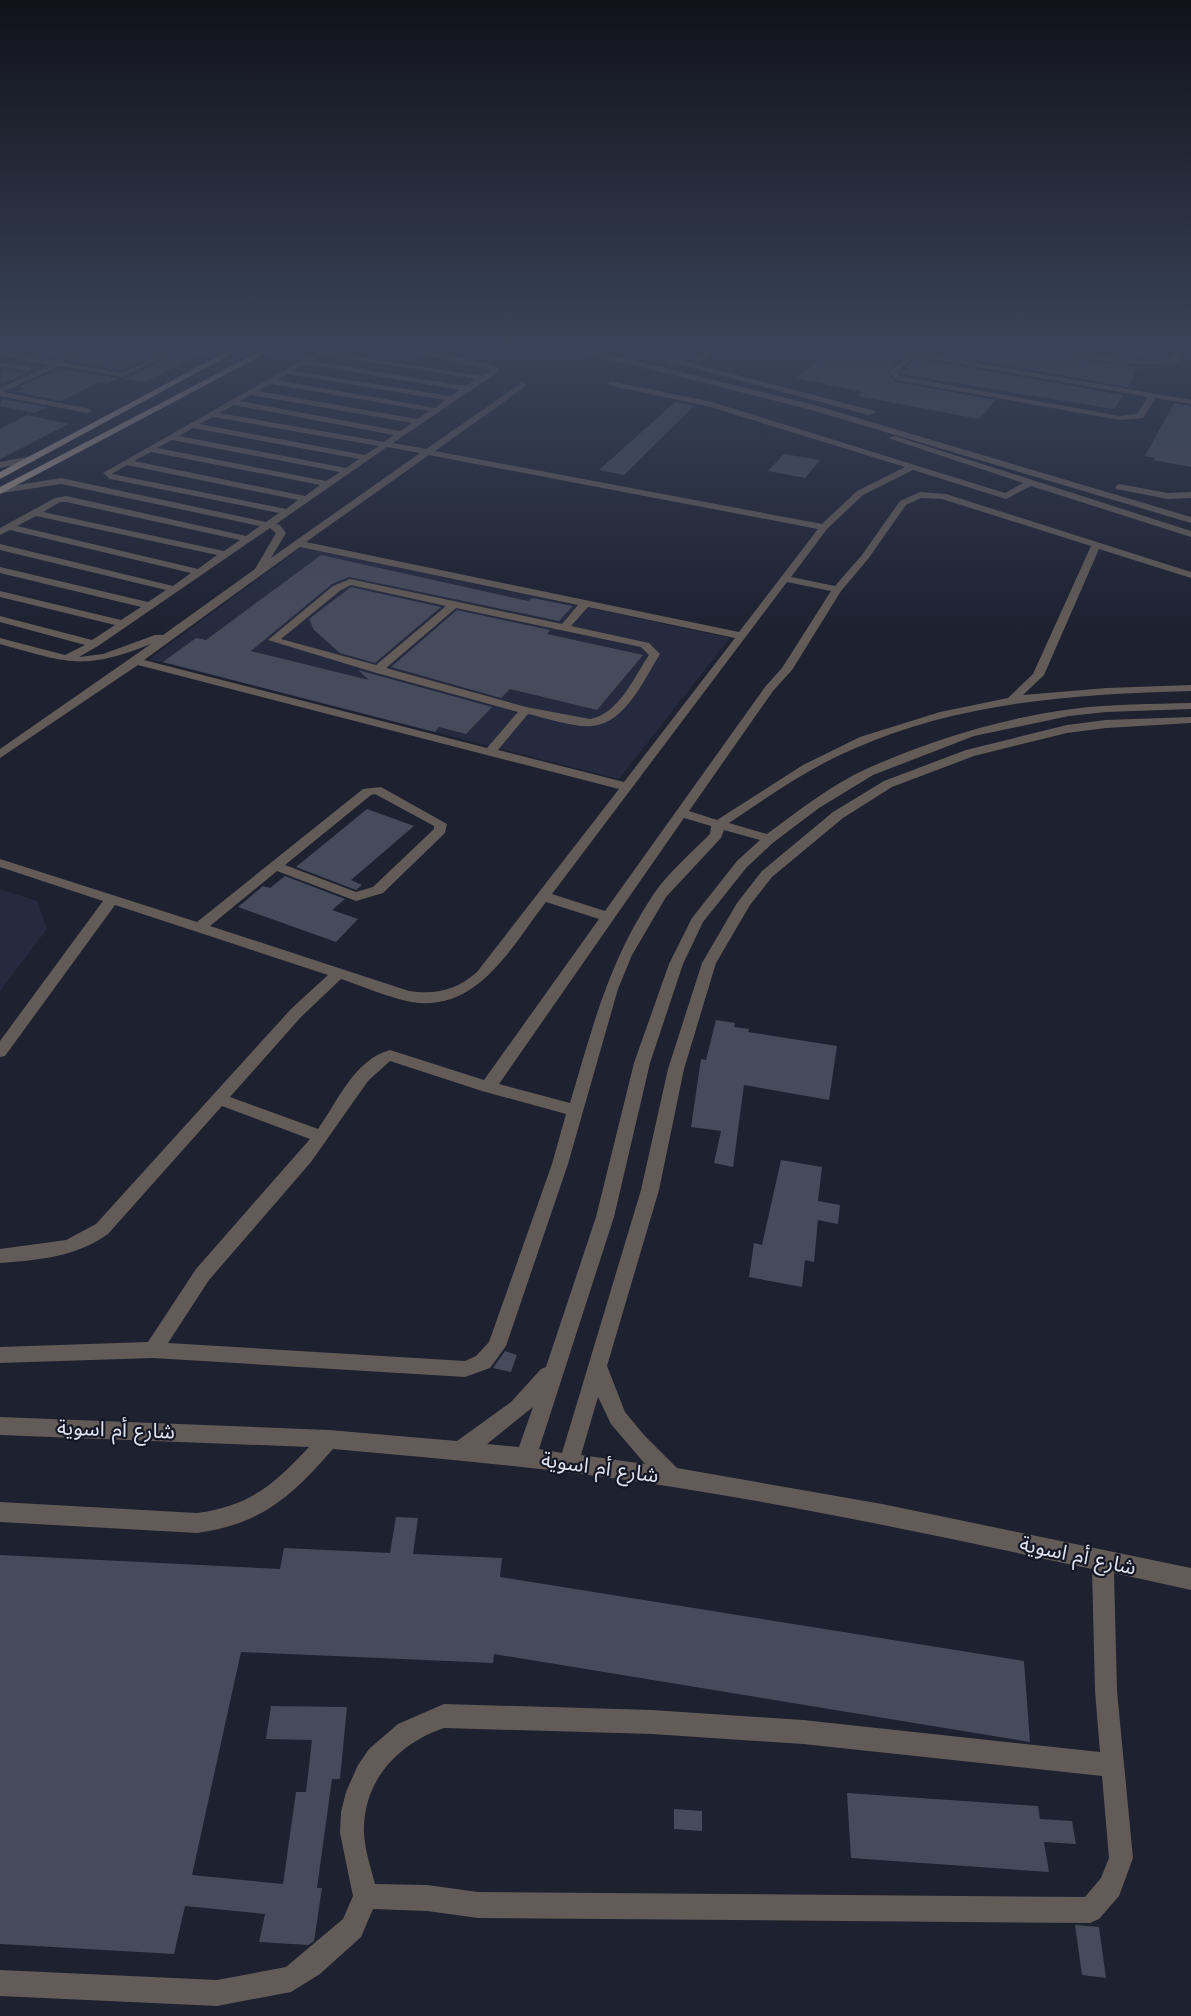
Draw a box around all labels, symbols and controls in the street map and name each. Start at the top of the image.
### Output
street label: شارع أم اسوية [56,1414,176,1448]
street label: شارع أم اسوية [539,1446,660,1492]
street label: شارع أم اسوية [1017,1530,1138,1583]

